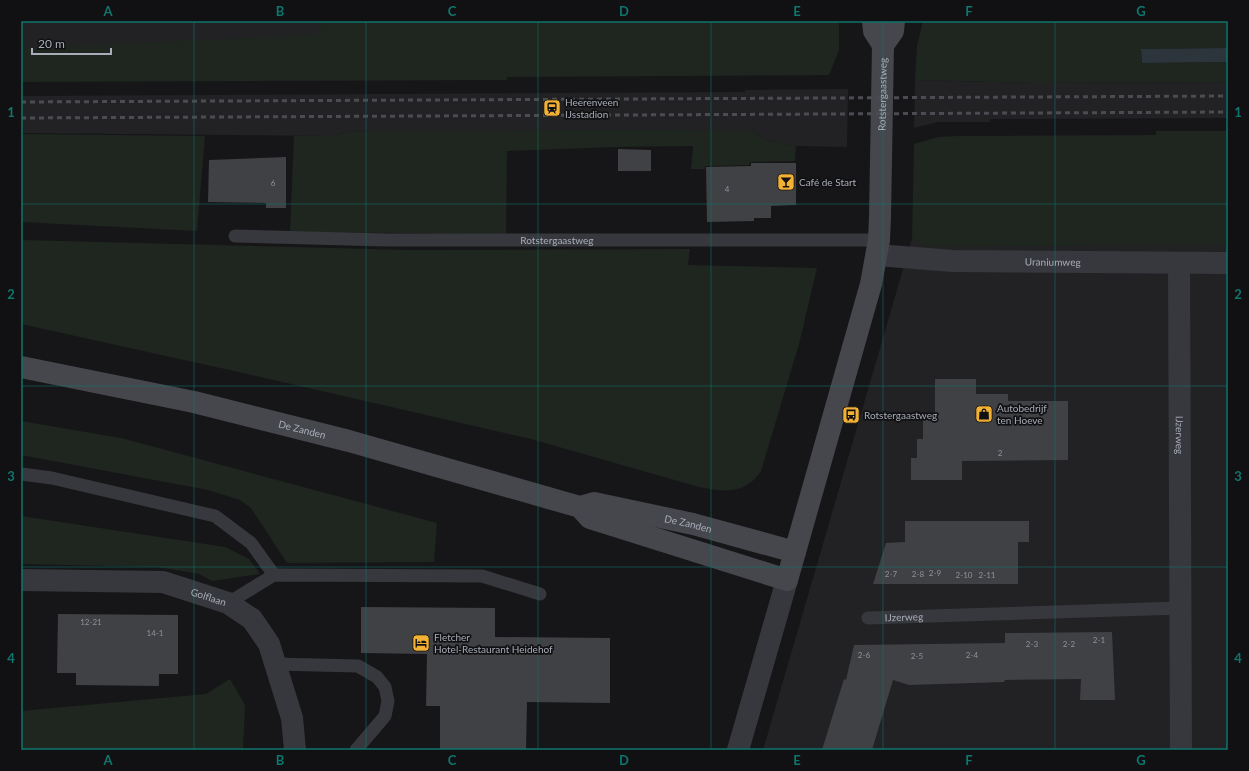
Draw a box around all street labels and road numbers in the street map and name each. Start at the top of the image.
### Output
street label: Rotstergaastweg [876,58,889,131]
street label: Rotstergaastweg [520,234,594,246]
street label: Uraniumweg [1025,256,1081,268]
street label: IJzerweg [1174,416,1186,454]
street label: De Zanden [277,417,327,441]
street label: De Zanden [663,512,713,535]
street label: Golflaan [189,585,228,608]
street label: IJzerweg [885,610,923,623]

